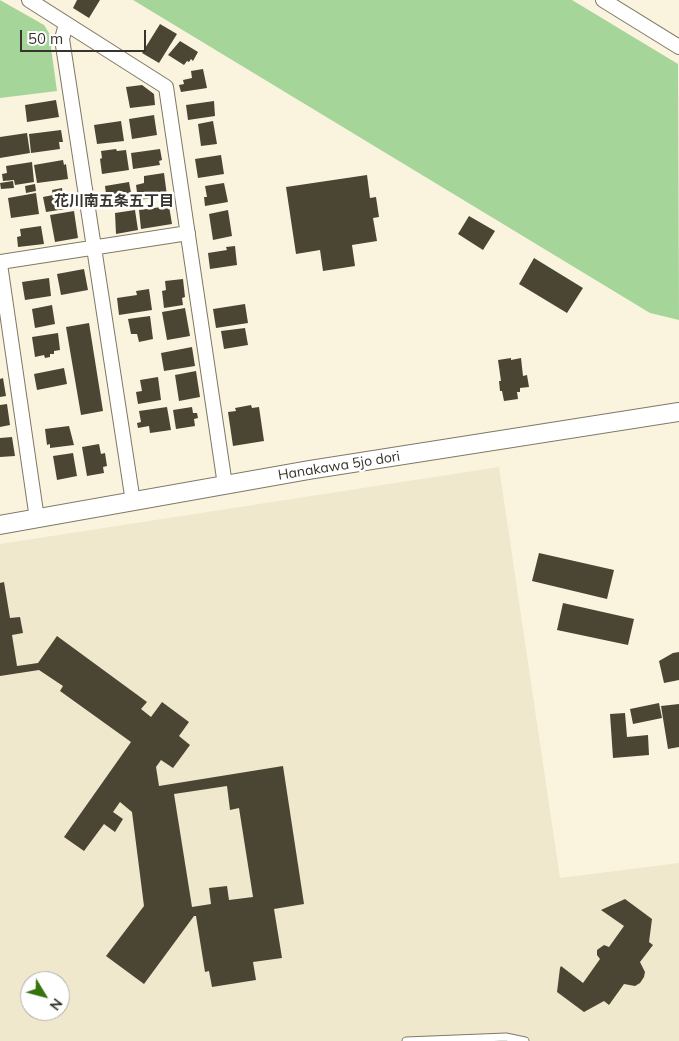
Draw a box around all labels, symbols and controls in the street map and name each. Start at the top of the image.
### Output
scale bar [22,20,149,52]
text: 50 m [28,29,63,48]
district label: 花川南五条五丁目 [54,192,174,210]
street label: Hanakawa 5jo dori [277,448,401,484]
north arrow [20,971,70,1021]
text: N [46,995,67,1014]

